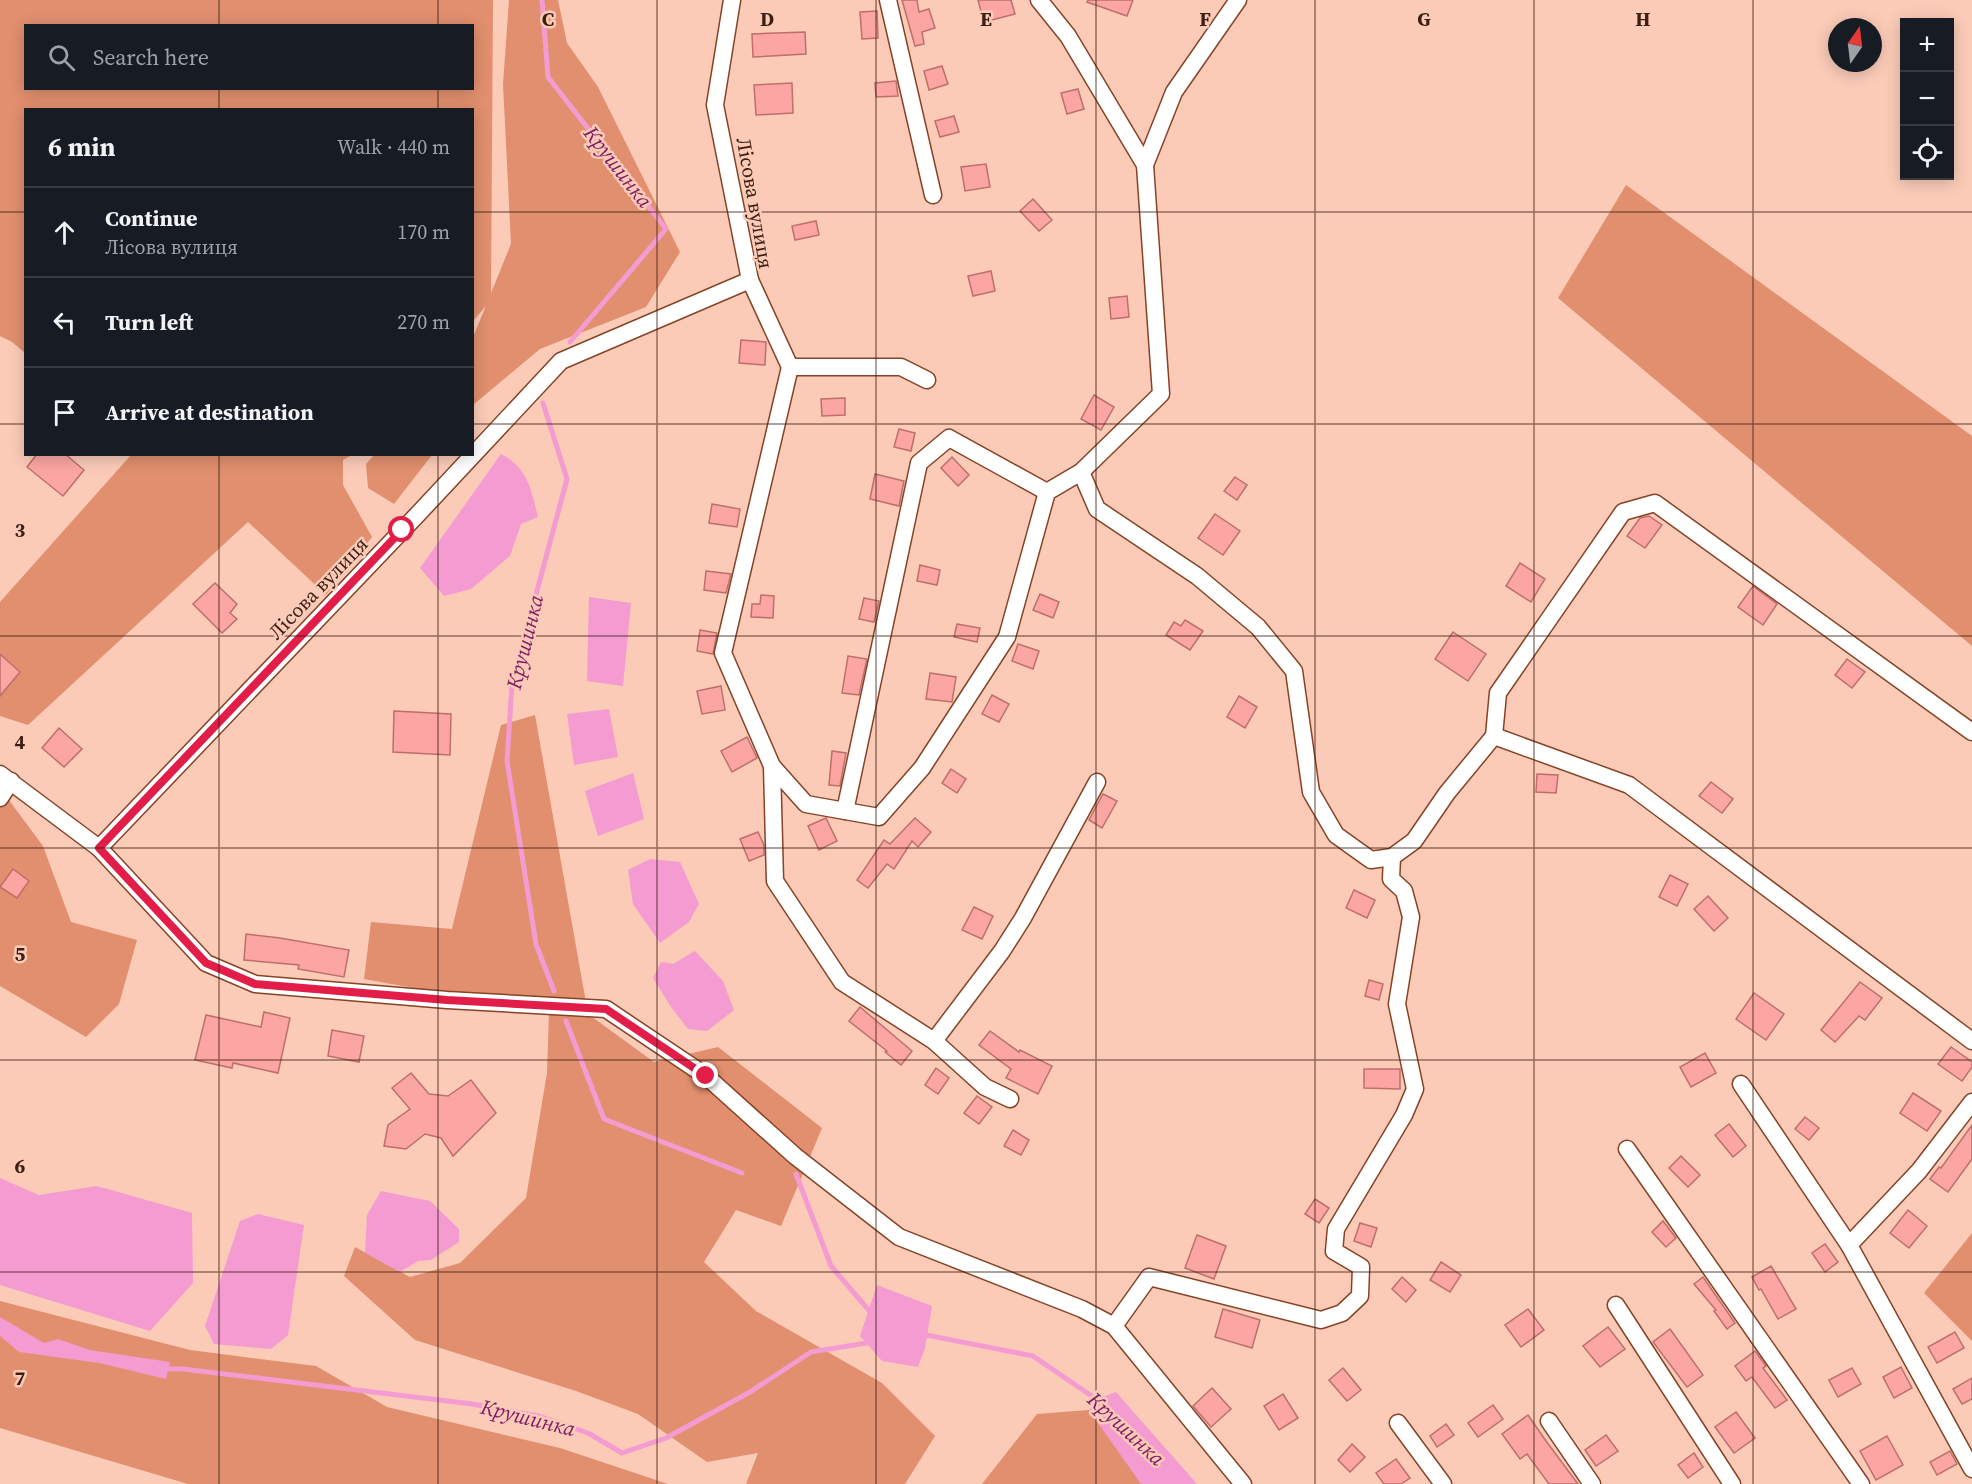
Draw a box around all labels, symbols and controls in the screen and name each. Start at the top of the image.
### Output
text: C [542,5,554,33]
text: D [760,5,774,33]
text: E [980,5,992,33]
text: F [1199,5,1211,33]
text: G [1417,5,1431,33]
text: H [1635,5,1651,33]
north arrow [1828,18,1882,72]
map controls [1900,18,1954,180]
button: + [1900,18,1954,72]
search box [24,24,474,90]
icon: search [45,41,78,74]
text: Search here [93,42,209,72]
button: − [1900,72,1954,126]
water label: Крушинка [577,119,659,214]
button: locate [1900,126,1954,180]
text: 6 min [48,129,115,165]
text: Walk · 440 m [337,133,450,161]
street label: Лісова вулиця [730,135,780,271]
text: Continue [105,203,198,233]
icon: ahead [48,216,81,249]
text: 170 m [397,218,450,246]
text: Лісова вулиця [105,233,238,261]
icon: left [48,306,81,339]
text: Turn left [105,307,193,337]
text: 270 m [397,308,450,336]
icon: arrive [48,396,81,429]
text: Arrive at destination [105,397,314,427]
text: 3 [15,516,26,544]
route start [388,516,414,542]
street label: Лісова вулиця [262,531,374,645]
water label: Крушинка [499,592,550,693]
text: 4 [15,728,26,756]
text: 5 [15,940,26,968]
route end [692,1062,718,1088]
text: 6 [15,1152,26,1180]
text: 7 [15,1364,26,1392]
water label: Крушинка [1080,1384,1171,1472]
water label: Крушинка [477,1392,578,1443]

